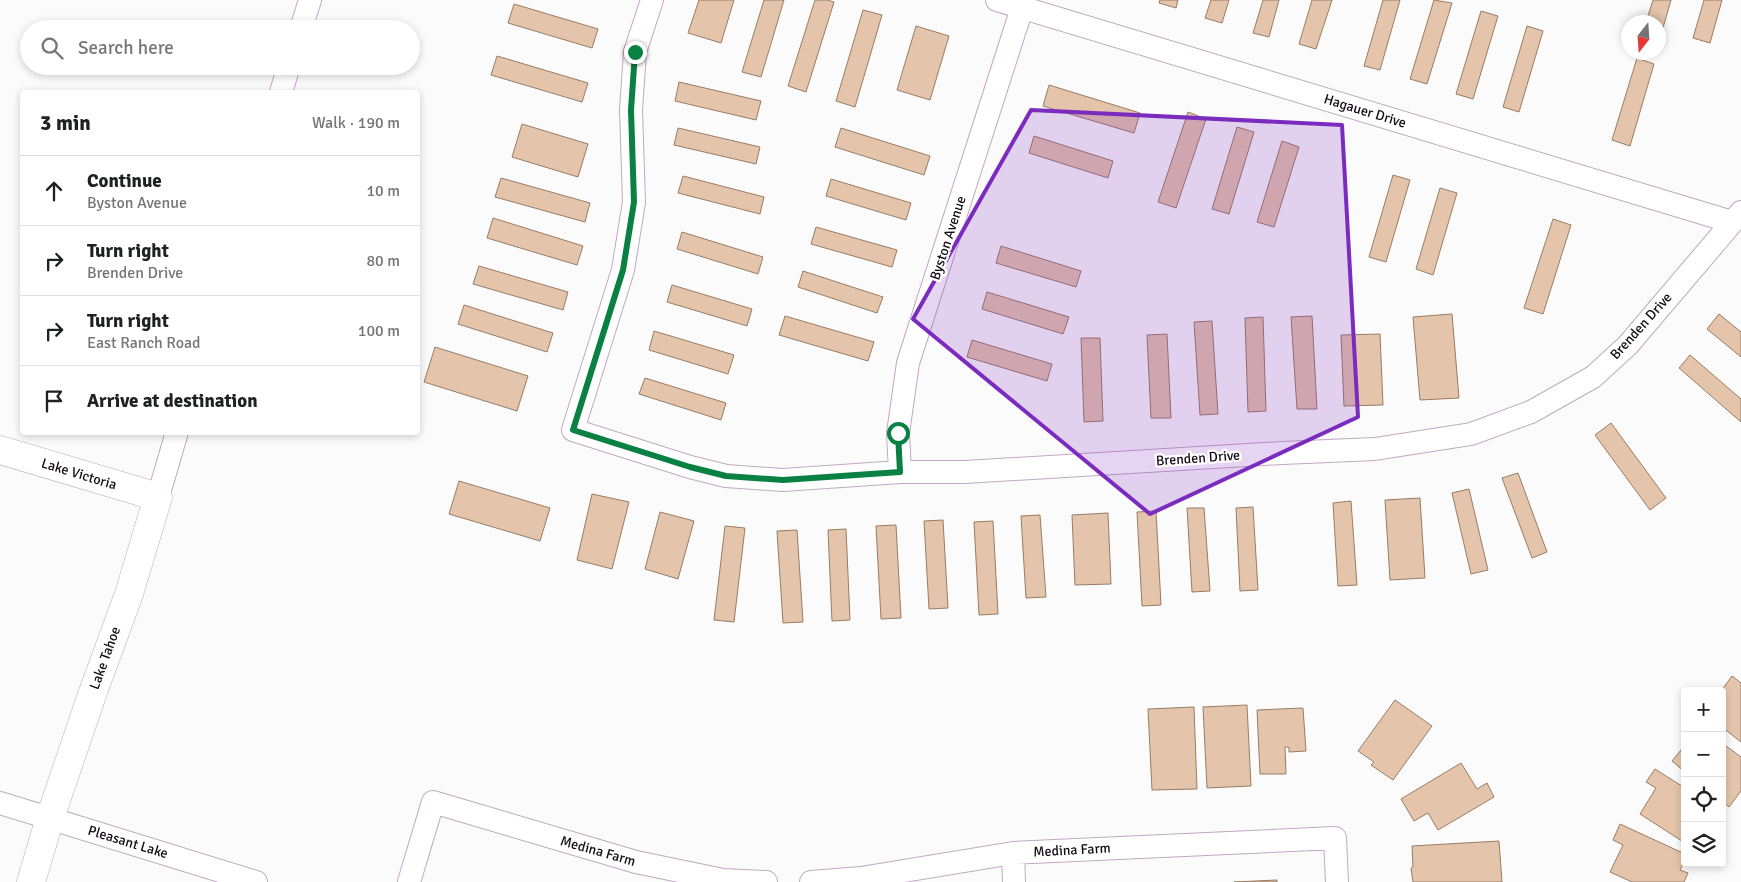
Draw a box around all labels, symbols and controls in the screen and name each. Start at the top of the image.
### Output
north arrow [1621,15,1666,60]
search box [20,20,420,75]
icon: search [38,34,66,62]
text: Search here [78,36,174,60]
route end [624,41,647,64]
street label: Hagauer Drive [1322,90,1408,132]
text: 3 min [40,110,91,136]
text: Walk · 190 m [312,113,400,133]
text: Continue [87,169,162,193]
icon: ahead [40,177,68,205]
text: 10 m [366,181,400,201]
text: Byston Avenue [87,193,187,213]
street label: Byston Avenue [926,194,970,282]
text: Turn right [87,239,169,263]
icon: right [40,247,68,275]
text: 80 m [366,251,400,271]
text: Brenden Drive [87,263,183,283]
street label: Brenden Drive [1606,289,1676,363]
text: Turn right [87,309,169,333]
icon: right [40,317,68,345]
text: 100 m [358,321,400,341]
text: East Ranch Road [87,333,201,353]
icon: arrive [40,387,68,415]
text: Arrive at destination [87,389,258,413]
route start [887,422,910,445]
street label: Brenden Drive [1155,447,1241,469]
street label: Lake Victoria [39,454,119,494]
street label: Lake Tahoe [86,624,124,692]
map controls [1681,687,1726,867]
button: + [1681,687,1726,732]
button: − [1681,732,1726,777]
button: locate [1681,777,1726,822]
street label: Pleasant Lake [86,822,170,862]
button: layers [1681,822,1726,867]
street label: Medina Farm [558,832,638,870]
street label: Medina Farm [1033,839,1111,861]

